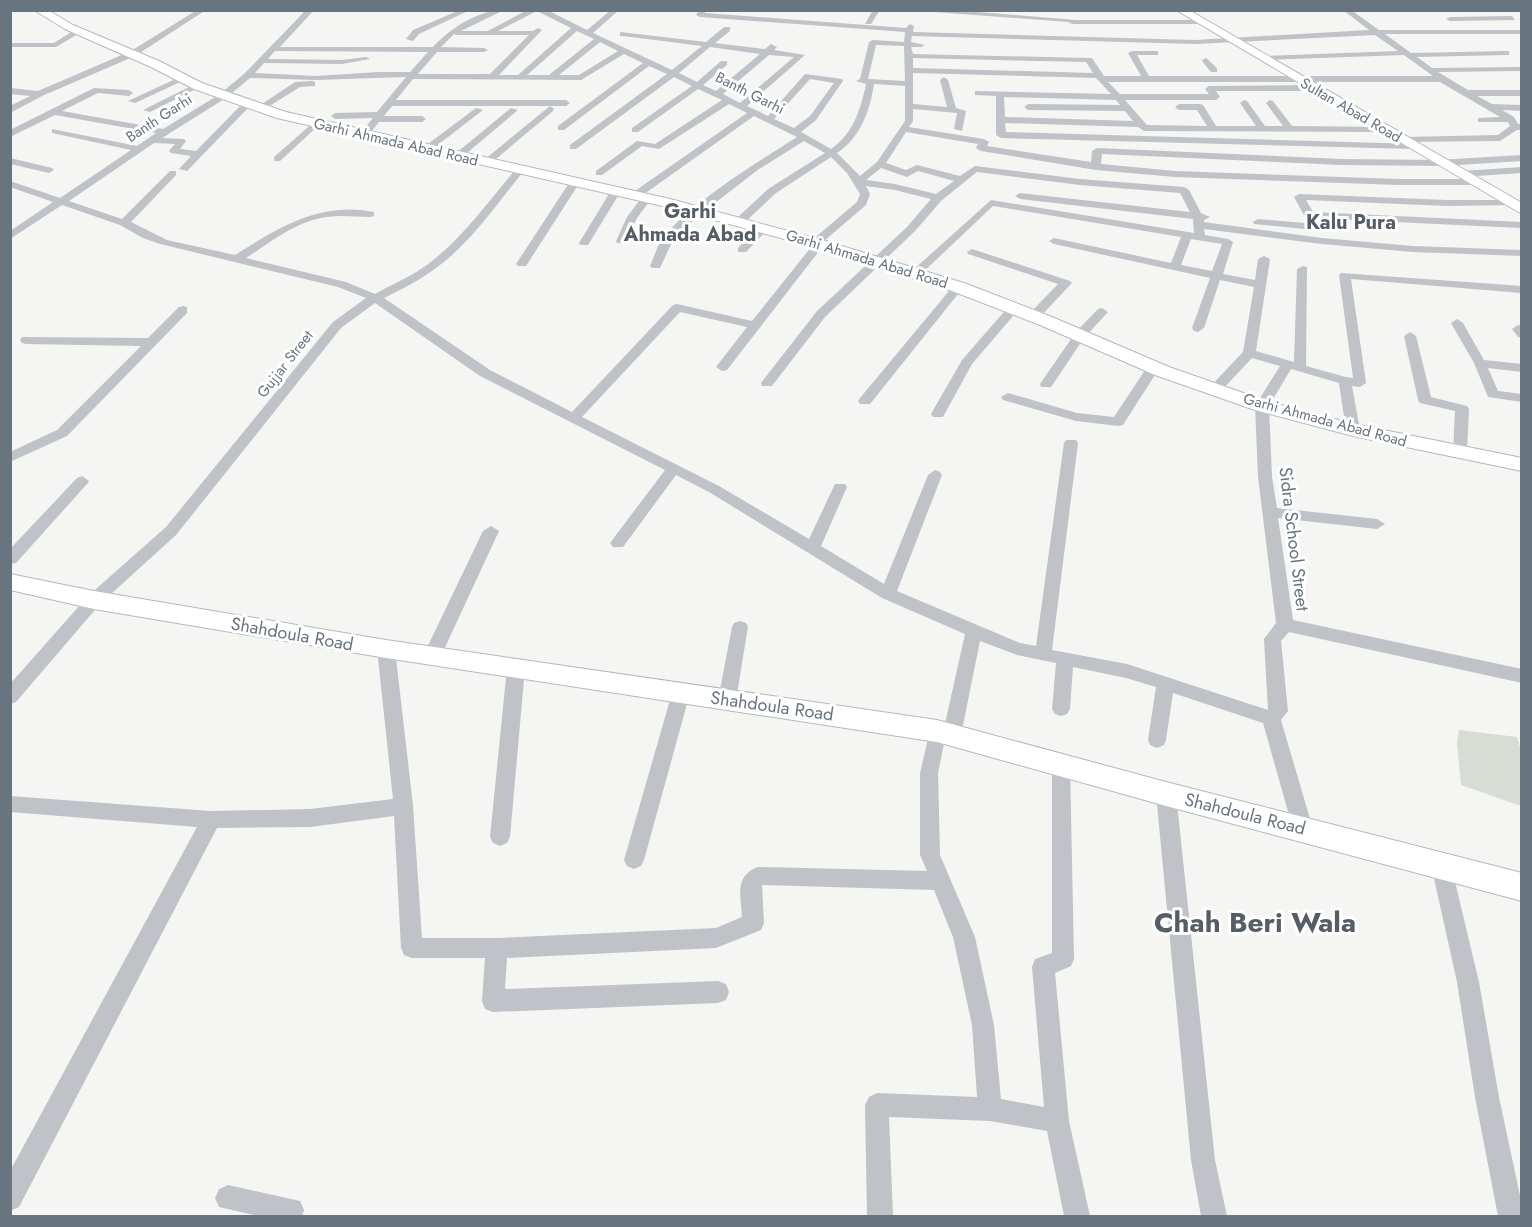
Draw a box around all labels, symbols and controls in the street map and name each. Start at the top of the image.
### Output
street label: Banth Garhi [712,66,788,120]
street label: Sultan Abad Road [1296,72,1406,148]
street label: Banth Garhi [121,88,197,148]
street label: Garhi Ahmada Abad Road [312,112,480,172]
district label: Garhi Ahmada Abad [623,197,756,249]
district label: Kalu Pura [1306,208,1396,237]
street label: Garhi Ahmada Abad Road [783,224,951,294]
street label: Gujjar Street [252,325,319,403]
street label: Garhi Ahmada Abad Road [1241,388,1409,452]
street label: Sidra School Street [1272,465,1316,613]
street label: Shahdoula Road [229,610,355,658]
street label: Shahdoula Road [709,684,835,728]
street label: Shahdoula Road [1182,786,1308,842]
district label: Chah Beri Wala [1154,902,1356,943]

